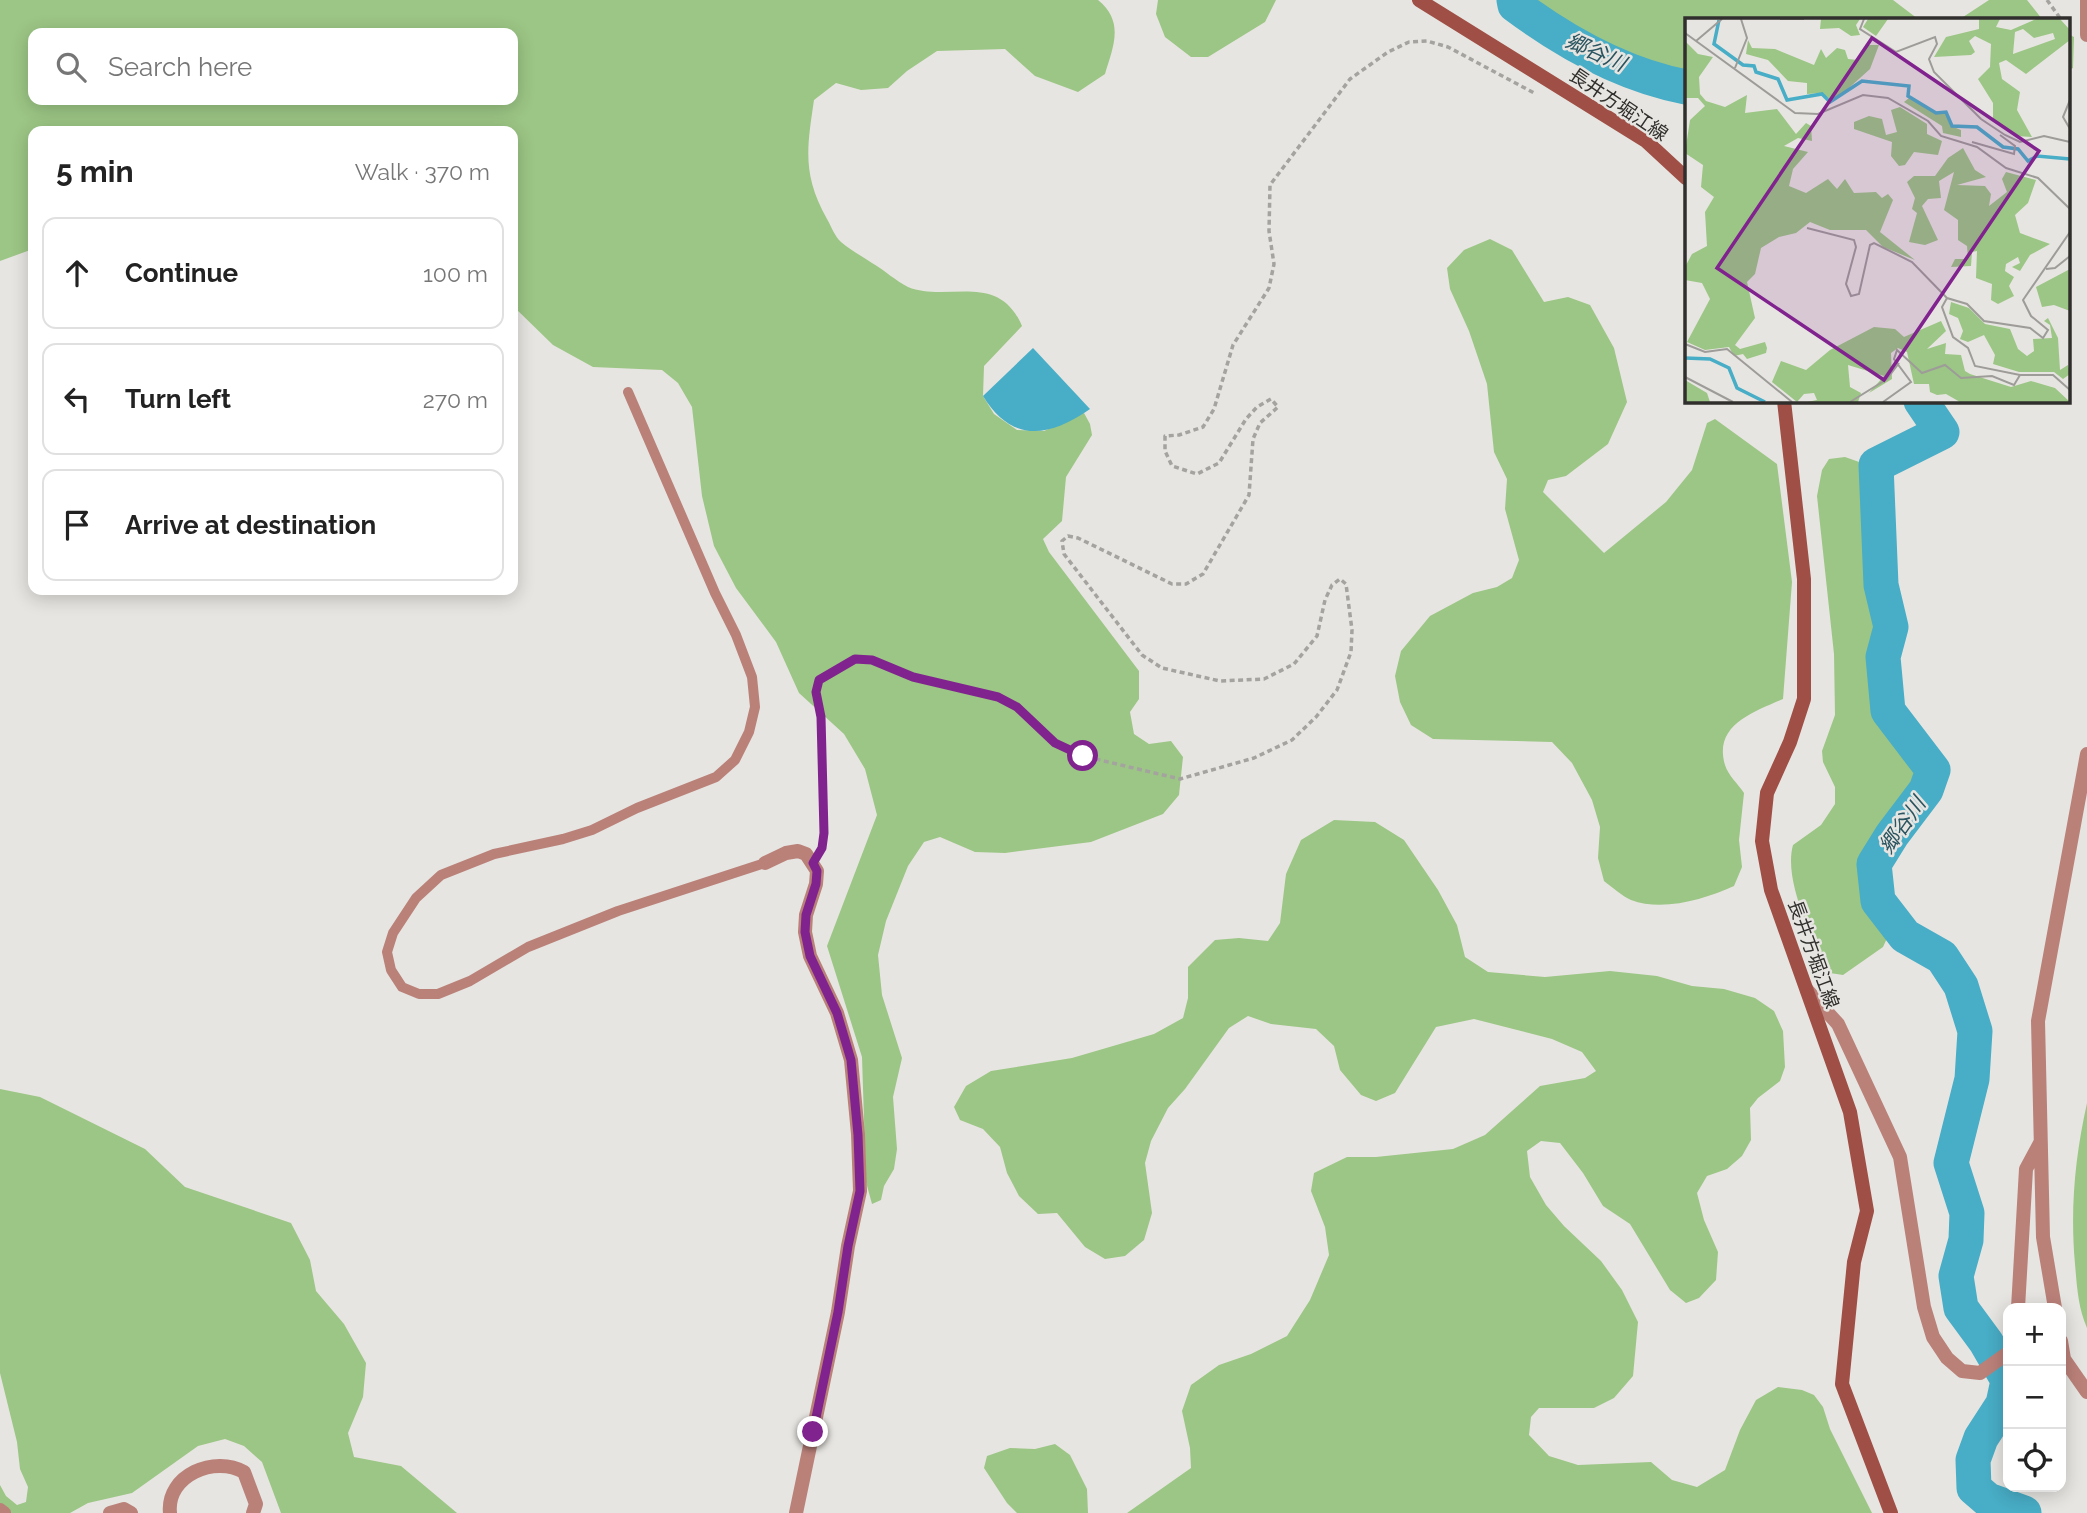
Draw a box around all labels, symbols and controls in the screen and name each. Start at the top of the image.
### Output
inset map [1685,18,2070,402]
search box [28,28,518,105]
water label: 郷谷川 [1562,28,1632,77]
icon: search [52,48,90,86]
text: Search here [108,52,252,82]
street label: 長井方堀江線 [1566,63,1672,145]
text: 5 min [56,154,134,189]
text: Walk · 370 m [355,158,490,185]
icon: ahead [58,254,96,292]
text: Continue [125,258,238,288]
text: 100 m [423,260,488,287]
icon: left [58,380,96,418]
text: Turn left [125,384,231,414]
text: 270 m [423,386,488,413]
icon: arrive [58,506,96,544]
text: Arrive at destination [125,510,376,540]
route start [1067,740,1098,771]
water label: 郷谷川 [1874,790,1931,858]
street label: 長井方堀江線 [1784,897,1844,1011]
map controls [2003,1303,2066,1492]
button: + [2003,1303,2066,1366]
button: − [2003,1366,2066,1429]
route end [797,1416,828,1447]
button: locate [2003,1429,2066,1492]

